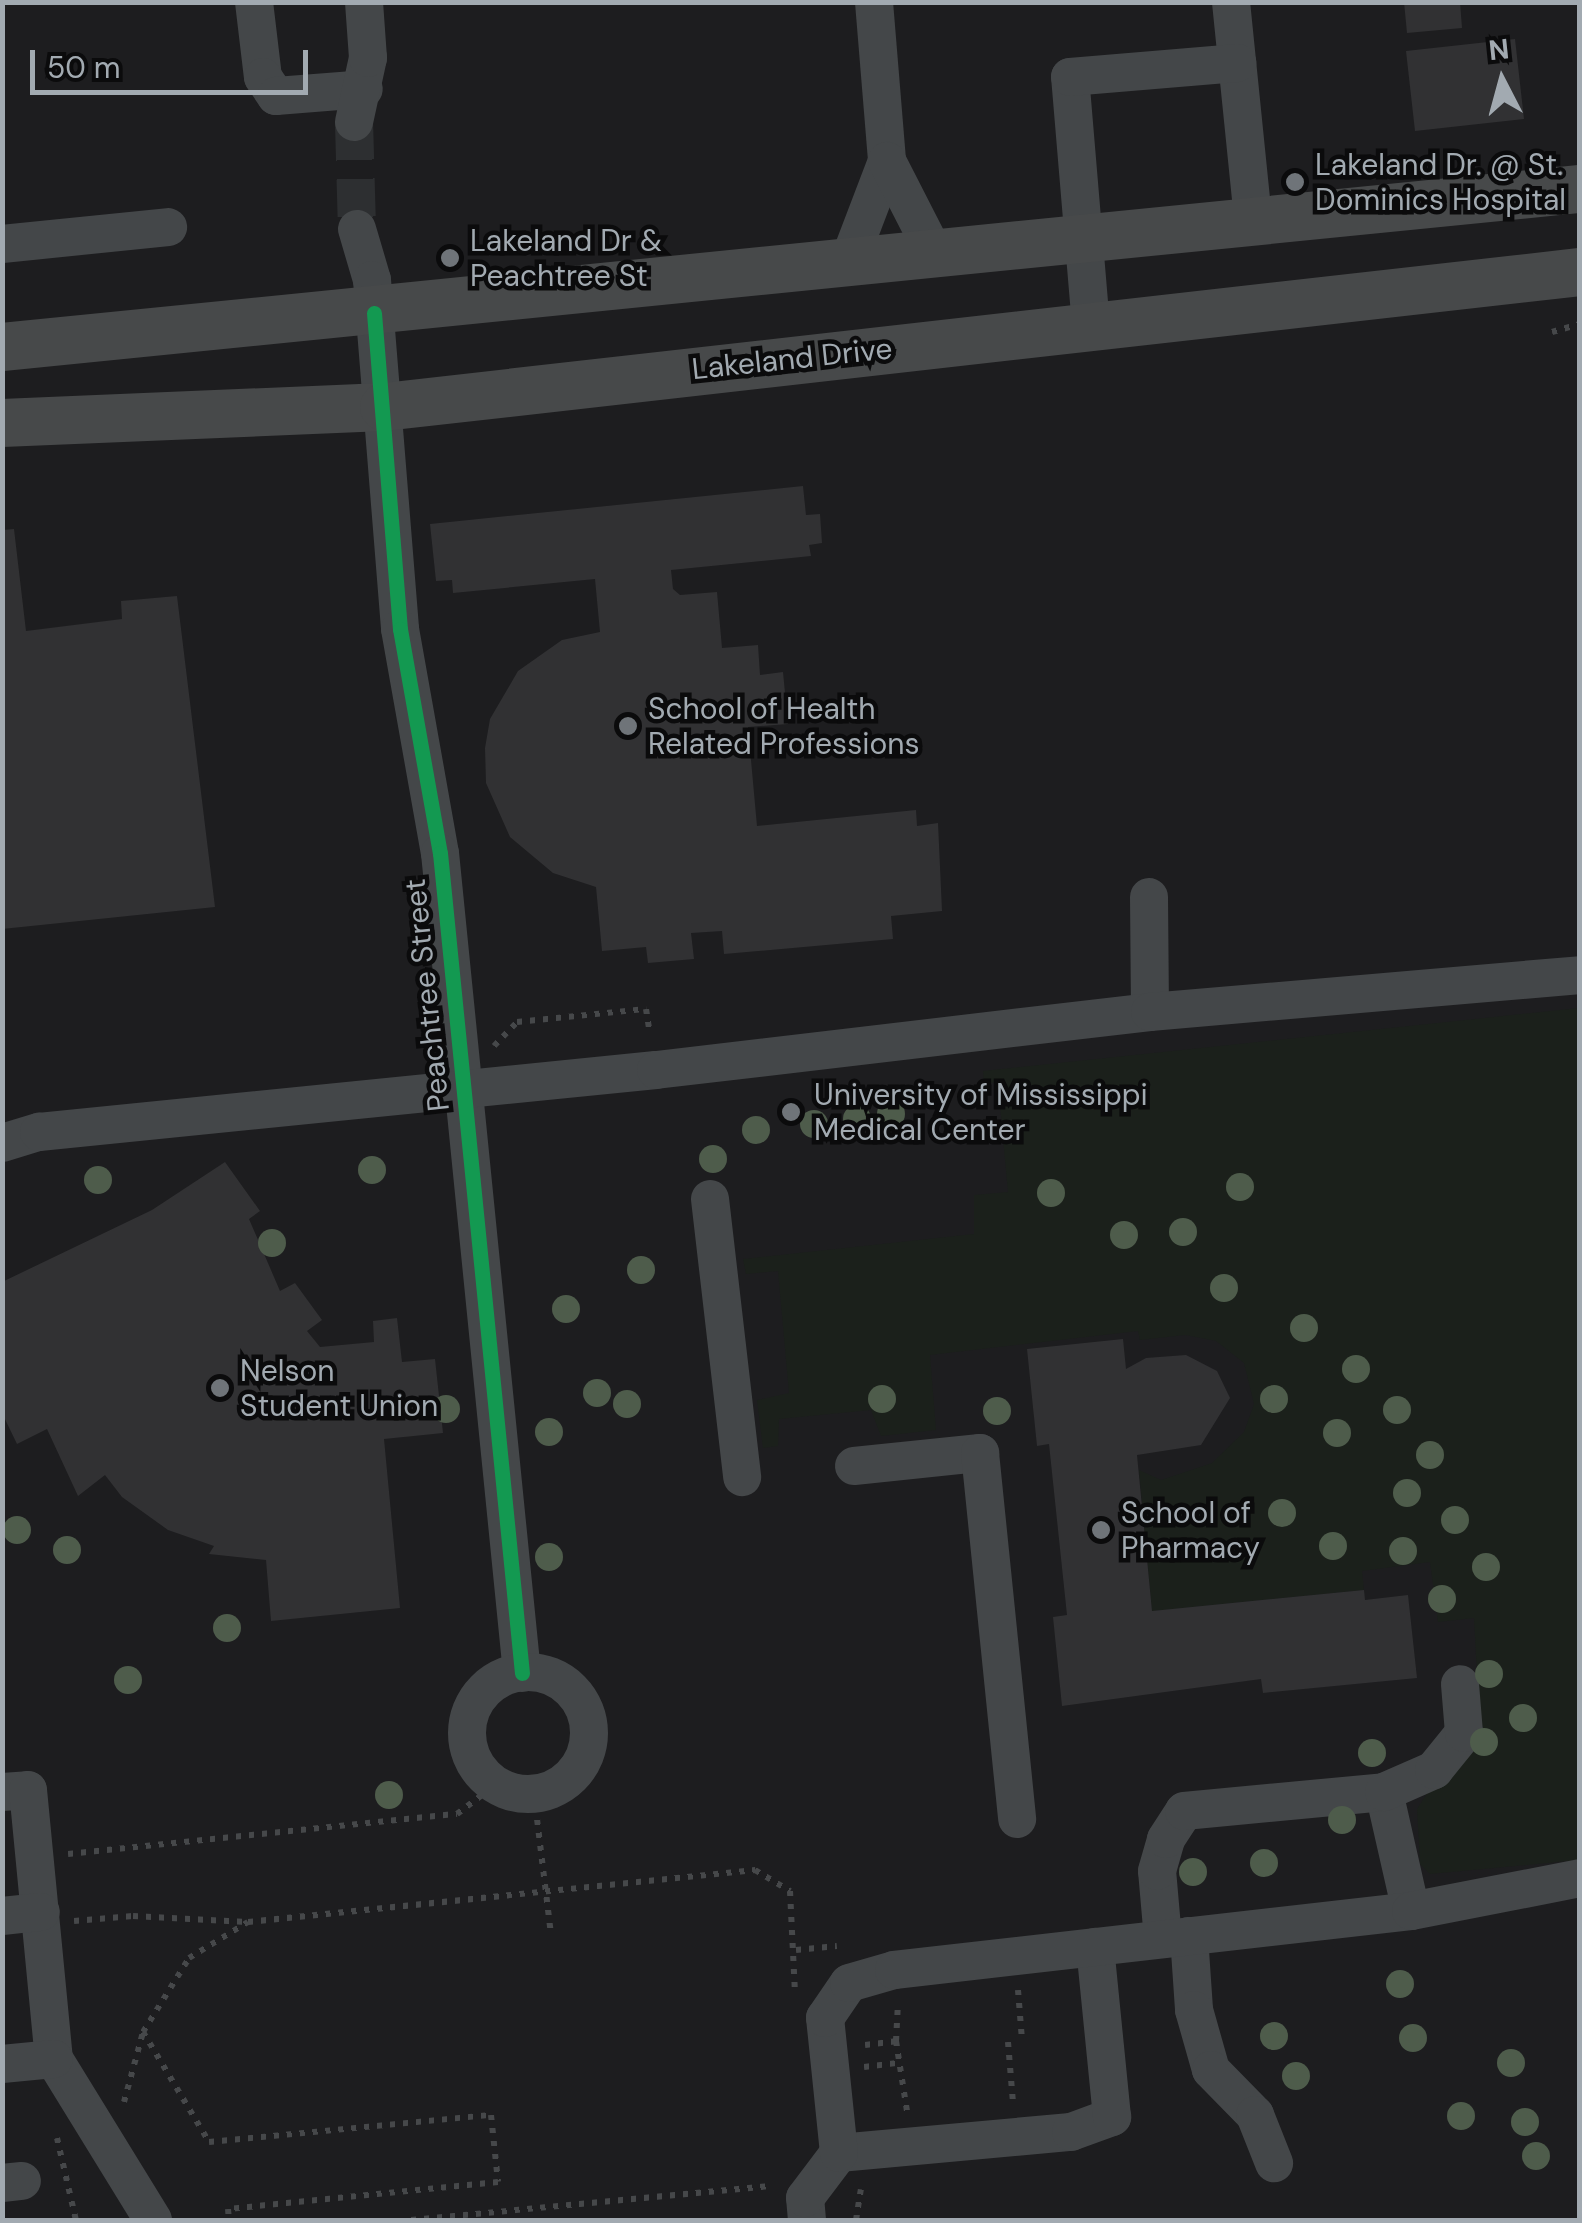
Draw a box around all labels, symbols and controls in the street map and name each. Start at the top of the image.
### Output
scale bar [35,30,312,92]
north arrow [1452,30,1552,130]
text: N [1487,30,1511,69]
text: 50 m [47,48,121,87]
place label: Lakeland Dr. @ St. Dominics Hospital [1315,147,1566,218]
marker: Lakeland Dr. @ St. Dominics Hospital [1284,171,1306,193]
place label: Lakeland Dr & Peachtree St [470,223,662,294]
marker: Lakeland Dr & Peachtree St [439,247,461,269]
street label: Lakeland Drive [690,331,894,387]
place label: School of Health Related Professions [648,691,919,762]
marker: School of Health Related Professions [617,715,639,737]
street label: Peachtree Street [397,877,457,1113]
place label: University of Mississippi Medical Center [814,1077,1148,1148]
marker: University of Mississippi Medical Center [778,1099,804,1125]
place label: Nelson Student Union [240,1353,438,1424]
marker: Nelson Student Union [209,1377,231,1399]
place label: School of Pharmacy [1121,1495,1260,1566]
marker: School of Pharmacy [1090,1519,1112,1541]

